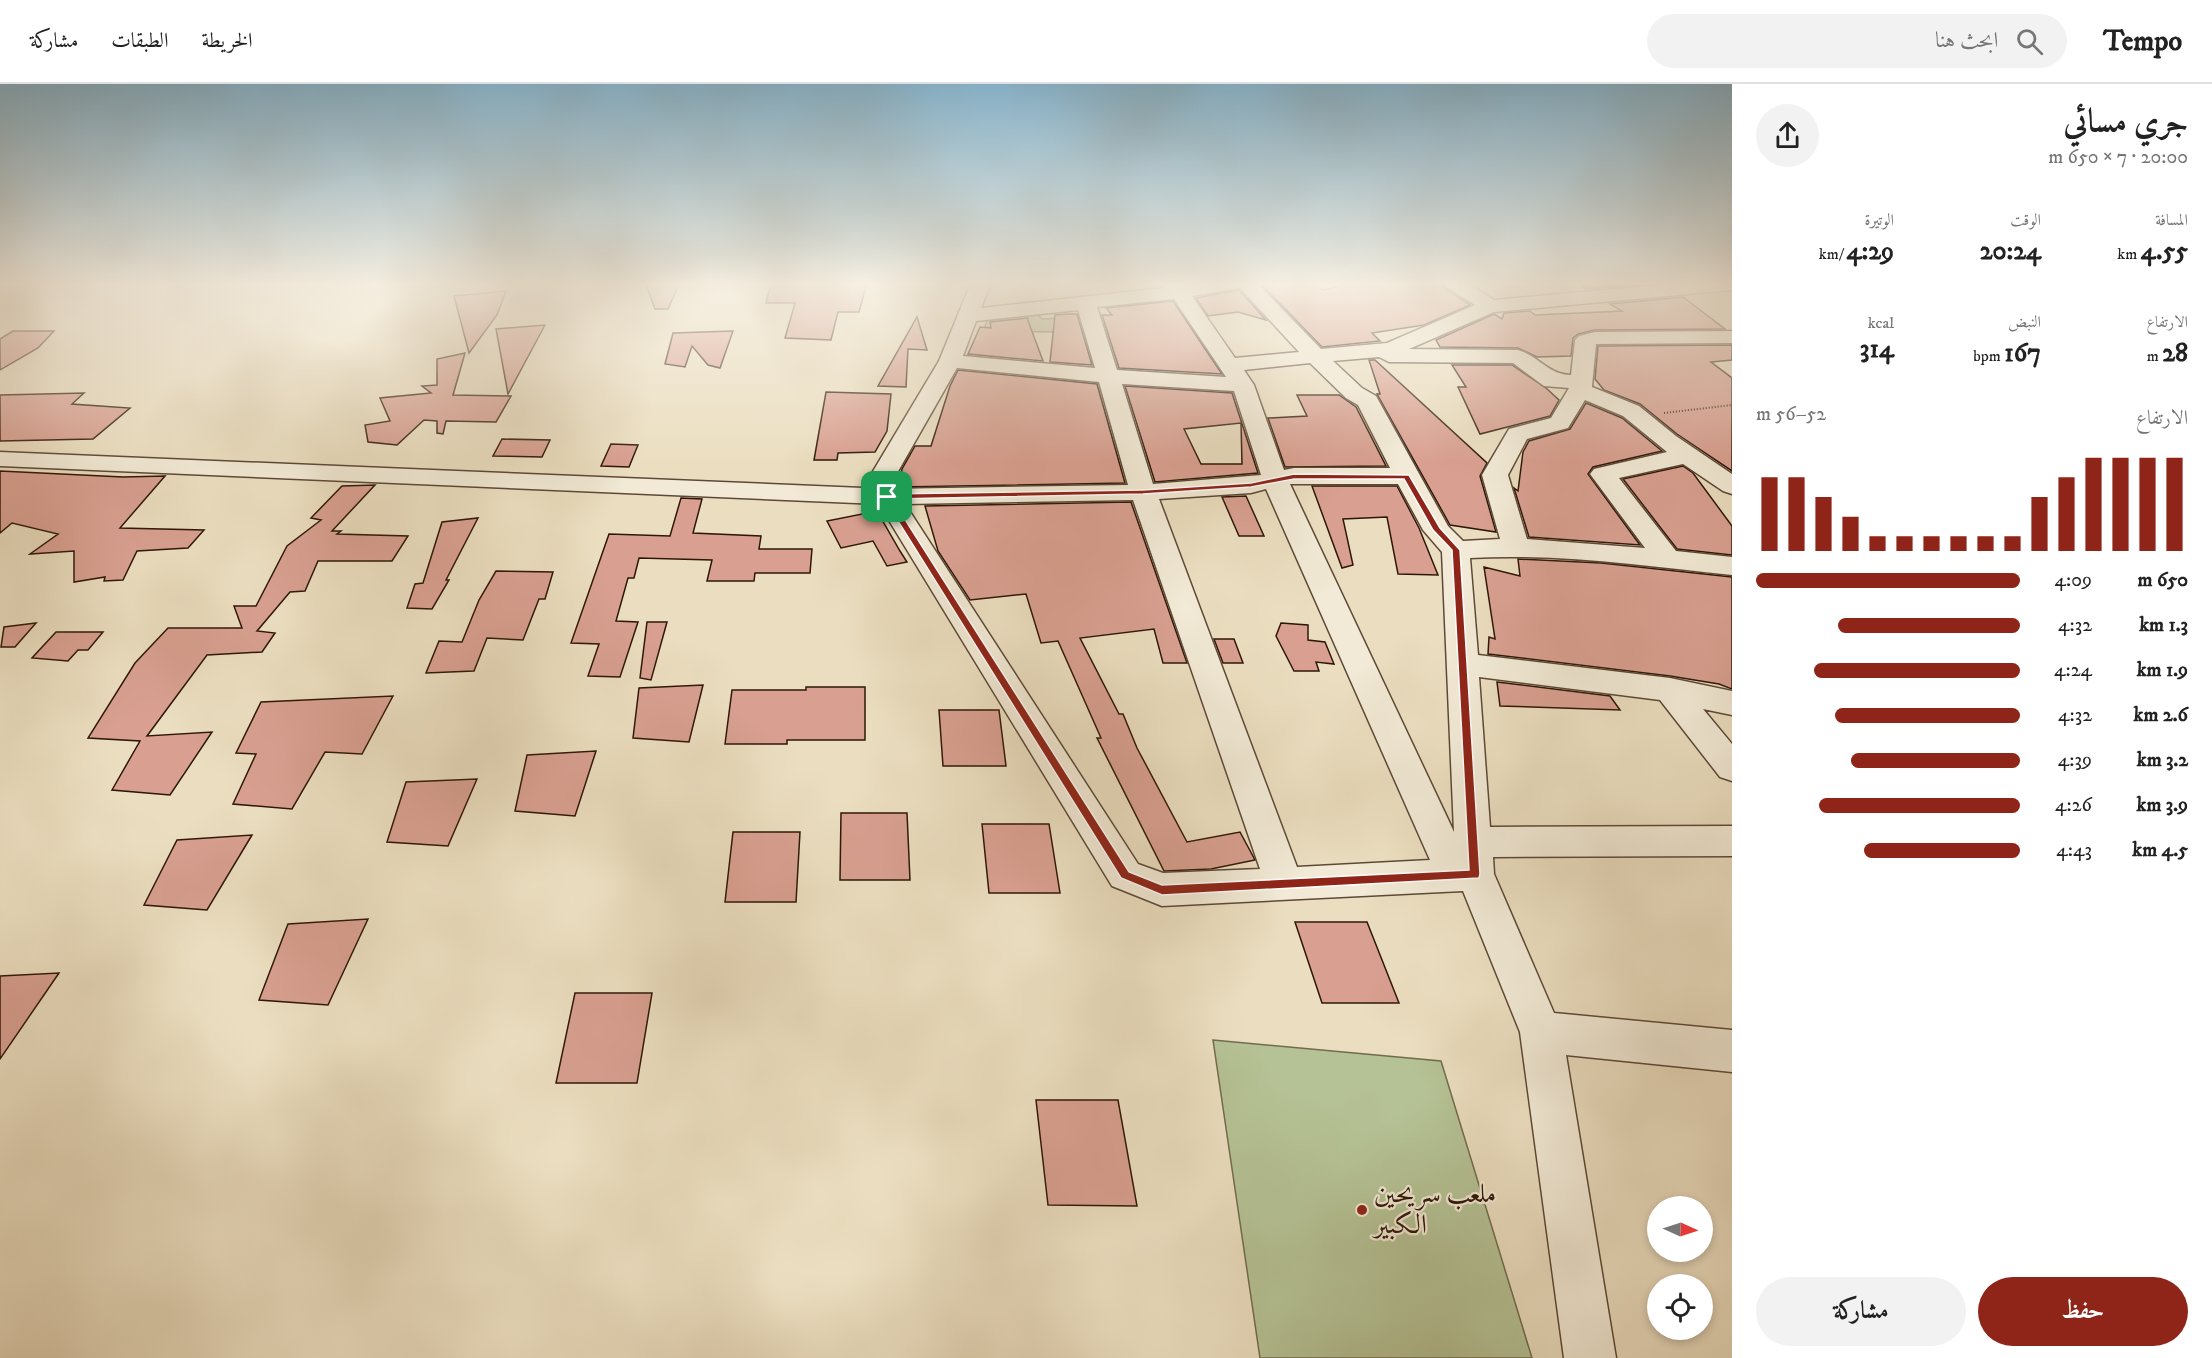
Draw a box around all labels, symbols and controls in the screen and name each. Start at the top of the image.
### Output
search box [1647,14,2067,68]
text: Tempo [2103,24,2182,59]
icon: search [2013,25,2046,58]
text: ابحث هنا [1935,27,1998,54]
text: مشاركة [30,28,78,54]
text: الطبقات [111,28,168,54]
text: الخريطة [201,28,253,54]
text: جري مسائي [2063,102,2188,143]
button: share [1756,104,1819,167]
text: 20:00 · 7 × 650 m [2048,145,2188,170]
text: الوتيرة [1864,210,1894,230]
text: الوقت [2010,210,2041,230]
text: المسافة [2155,210,2188,230]
text: 4:29 [1847,235,1894,268]
text: 20:24 [1980,235,2041,268]
text: 4.55 [2141,235,2188,268]
text: /km [1819,244,1847,264]
text: km [2117,244,2141,264]
text: النبض [2008,312,2041,332]
text: الارتفاع [2146,312,2188,332]
text: kcal [1868,313,1894,333]
text: 314 [1860,333,1894,366]
text: 167 [2004,337,2041,370]
text: 28 [2162,337,2188,370]
text: bpm [1973,346,2004,366]
text: m [2147,346,2162,366]
text: 52–56 m [1756,402,1826,427]
text: الارتفاع [2136,406,2188,431]
pin [861,471,912,522]
icon: arrive [870,480,903,513]
text: 4:09 [2055,568,2092,593]
text: 650 m [2138,568,2188,593]
text: 4:32 [2058,613,2092,638]
text: 1.3 km [2139,613,2188,638]
text: 4:24 [2054,658,2092,683]
text: 1.9 km [2137,658,2188,683]
text: 4:32 [2058,703,2092,728]
text: 2.6 km [2133,703,2188,728]
text: 4:39 [2058,748,2092,773]
text: 3.2 km [2137,748,2188,773]
text: 4:26 [2055,793,2092,818]
text: 3.9 km [2137,793,2188,818]
text: 4:43 [2056,838,2092,863]
text: 4.5 km [2132,838,2188,863]
place label: ملعب سريحين الكبير [1371,1177,1496,1242]
north arrow [1647,1196,1713,1262]
map controls [1647,1196,1713,1340]
marker: ملعب سريحين الكبير [1355,1203,1369,1217]
button: locate [1647,1274,1713,1340]
button: مشاركة [1756,1277,1966,1346]
button: حفظ [1978,1277,2188,1346]

